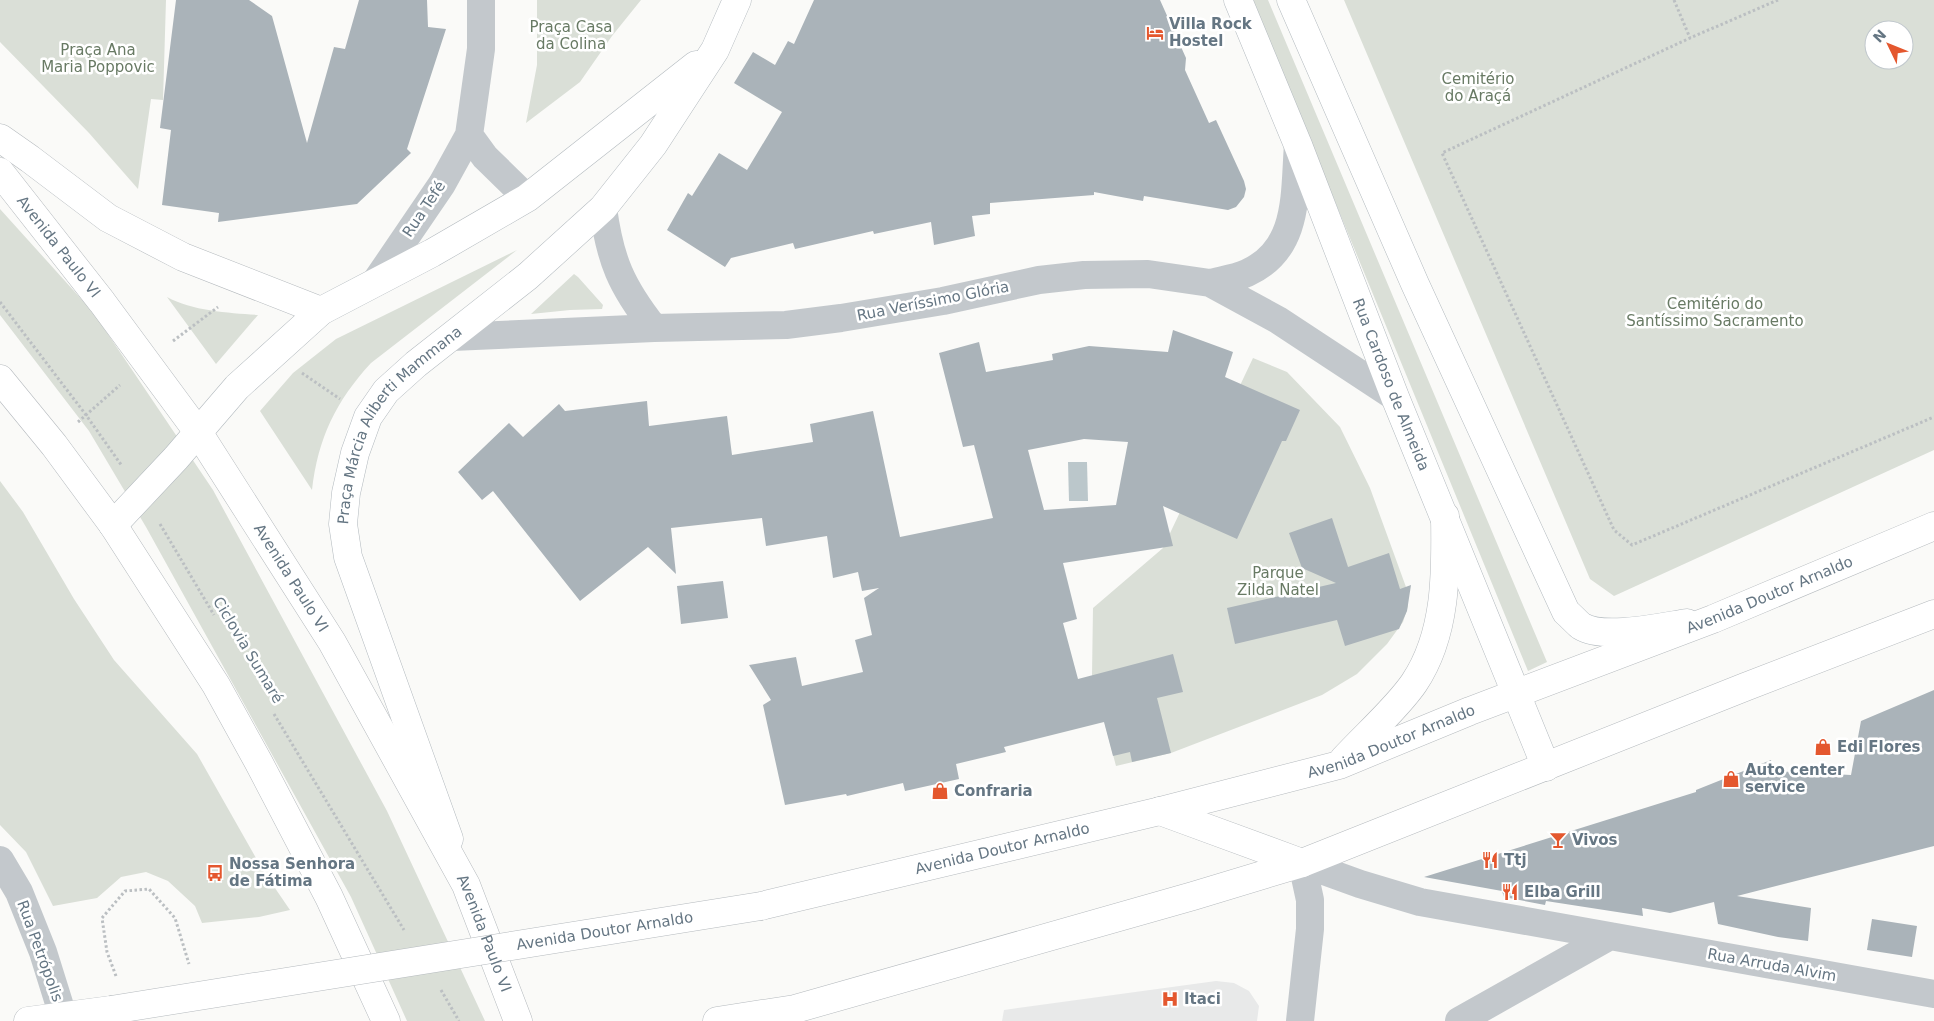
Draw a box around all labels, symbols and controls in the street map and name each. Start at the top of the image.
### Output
place label: Villa Rock Hostel [1169,15,1253,50]
park label: Praça Casa da Colina [529,18,613,53]
north arrow [1864,20,1914,70]
hotel icon: Villa Rock Hostel [1145,23,1165,43]
text: N [1870,26,1889,46]
park label: Praça Ana Maria Poppovic [41,41,155,76]
park label: Cemitério do Araçá [1441,70,1515,105]
street label: Rua Tefé [399,178,449,240]
street label: Avenida Paulo VI [13,192,104,301]
street label: Rua Veríssimo Glória [855,277,1011,325]
park label: Cemitério do Santíssimo Sacramento [1626,295,1804,330]
street label: Rua Cardoso de Almeida [1349,296,1433,474]
street label: Praça Márcia Aliberti Mammana [334,322,466,525]
street label: Avenida Paulo VI [250,521,332,635]
street label: Avenida Doutor Arnaldo [1684,552,1856,637]
park label: Parque Zilda Natel [1237,564,1319,599]
street label: Ciclovia Sumaré [209,593,287,707]
street label: Avenida Doutor Arnaldo [1305,701,1478,782]
shop icon: Edi Flores [1813,737,1833,757]
place label: Edi Flores [1837,738,1921,756]
place label: Auto center service [1745,761,1845,796]
shop icon: Auto center service [1721,769,1741,789]
shop icon: Confraria [930,781,950,801]
place label: Confraria [954,782,1033,800]
street label: Avenida Doutor Arnaldo [913,819,1091,878]
bar icon: Vivos [1548,830,1568,850]
place label: Vivos [1572,831,1618,849]
restaurant icon: Ttj [1480,850,1500,870]
place label: Ttj [1504,851,1527,869]
place label: Nossa Senhora de Fátima [229,855,355,890]
bus stop icon: Nossa Senhora de Fátima [205,863,225,883]
street label: Avenida Paulo VI [453,871,515,995]
restaurant icon: Elba Grill [1500,882,1520,902]
place label: Elba Grill [1524,883,1601,901]
street label: Rua Petrópolis [13,898,67,1004]
street label: Avenida Doutor Arnaldo [515,908,694,954]
street label: Rua Arruda Alvim [1706,945,1838,985]
hospital icon: Itaci [1160,989,1180,1009]
place label: Itaci [1184,990,1221,1008]

